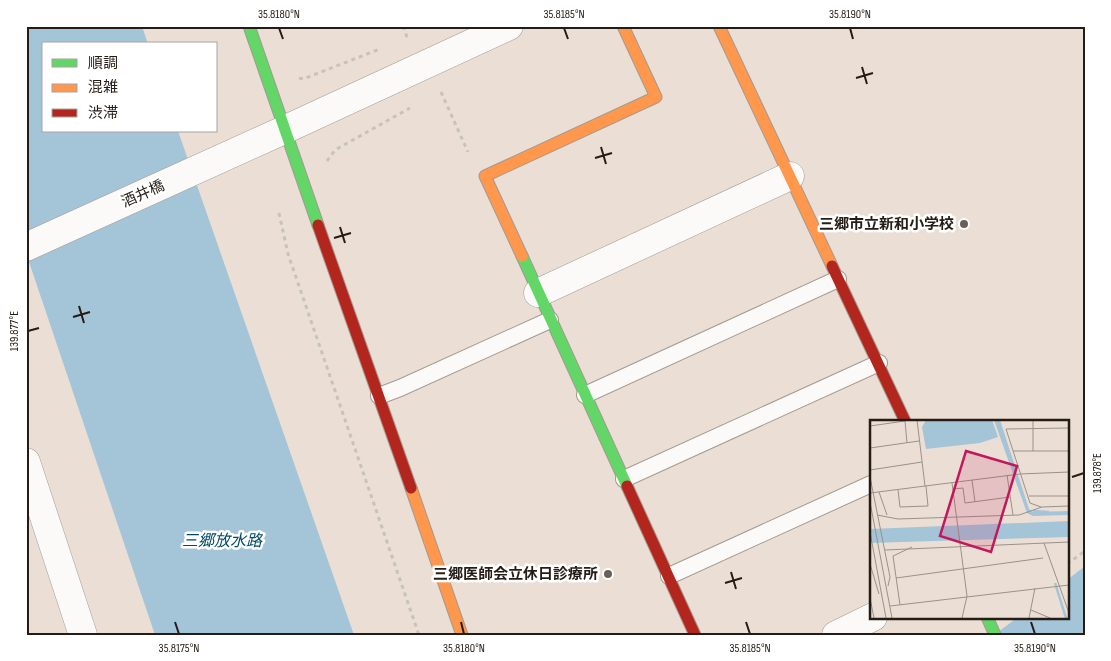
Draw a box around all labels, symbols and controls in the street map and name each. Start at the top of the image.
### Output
text: 35.8180°N [258,7,300,22]
text: 35.8185°N [543,7,585,22]
text: 35.8190°N [829,7,871,22]
legend [42,42,218,132]
text: 順調 [88,54,118,73]
text: 混雑 [88,78,118,97]
text: 渋滞 [88,104,118,123]
street label: 酒井橋 [119,176,167,212]
place label: 三郷市立新和小学校 [819,215,954,234]
marker: 三郷市立新和小学校 [958,218,970,230]
text: 139.877°E [7,311,22,351]
inset map [870,420,1068,618]
text: 139.878°E [1090,453,1105,493]
water label: 三郷放水路 [182,532,264,551]
place label: 三郷医師会立休日診療所 [433,565,598,584]
marker: 三郷医師会立休日診療所 [602,568,614,580]
text: 35.8175°N [159,641,199,656]
text: 35.8180°N [443,641,485,656]
text: 35.8185°N [729,641,771,656]
text: 35.8190°N [1014,641,1056,656]

